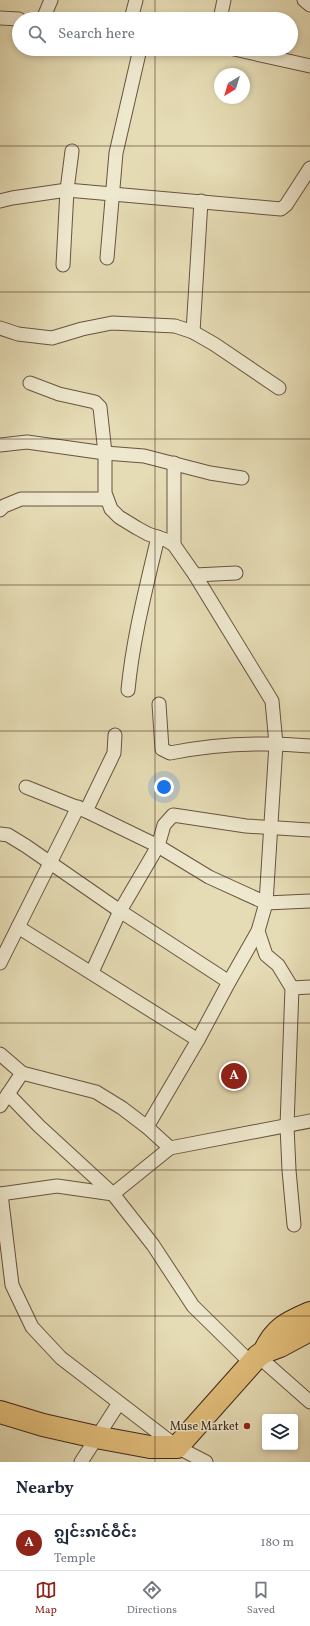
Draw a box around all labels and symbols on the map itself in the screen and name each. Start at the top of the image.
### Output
north arrow [214,68,250,104]
your location [154,777,174,797]
pin: A [221,1061,247,1091]
place label: Muse Market [170,1419,239,1435]
marker: Muse Market [242,1421,252,1431]

